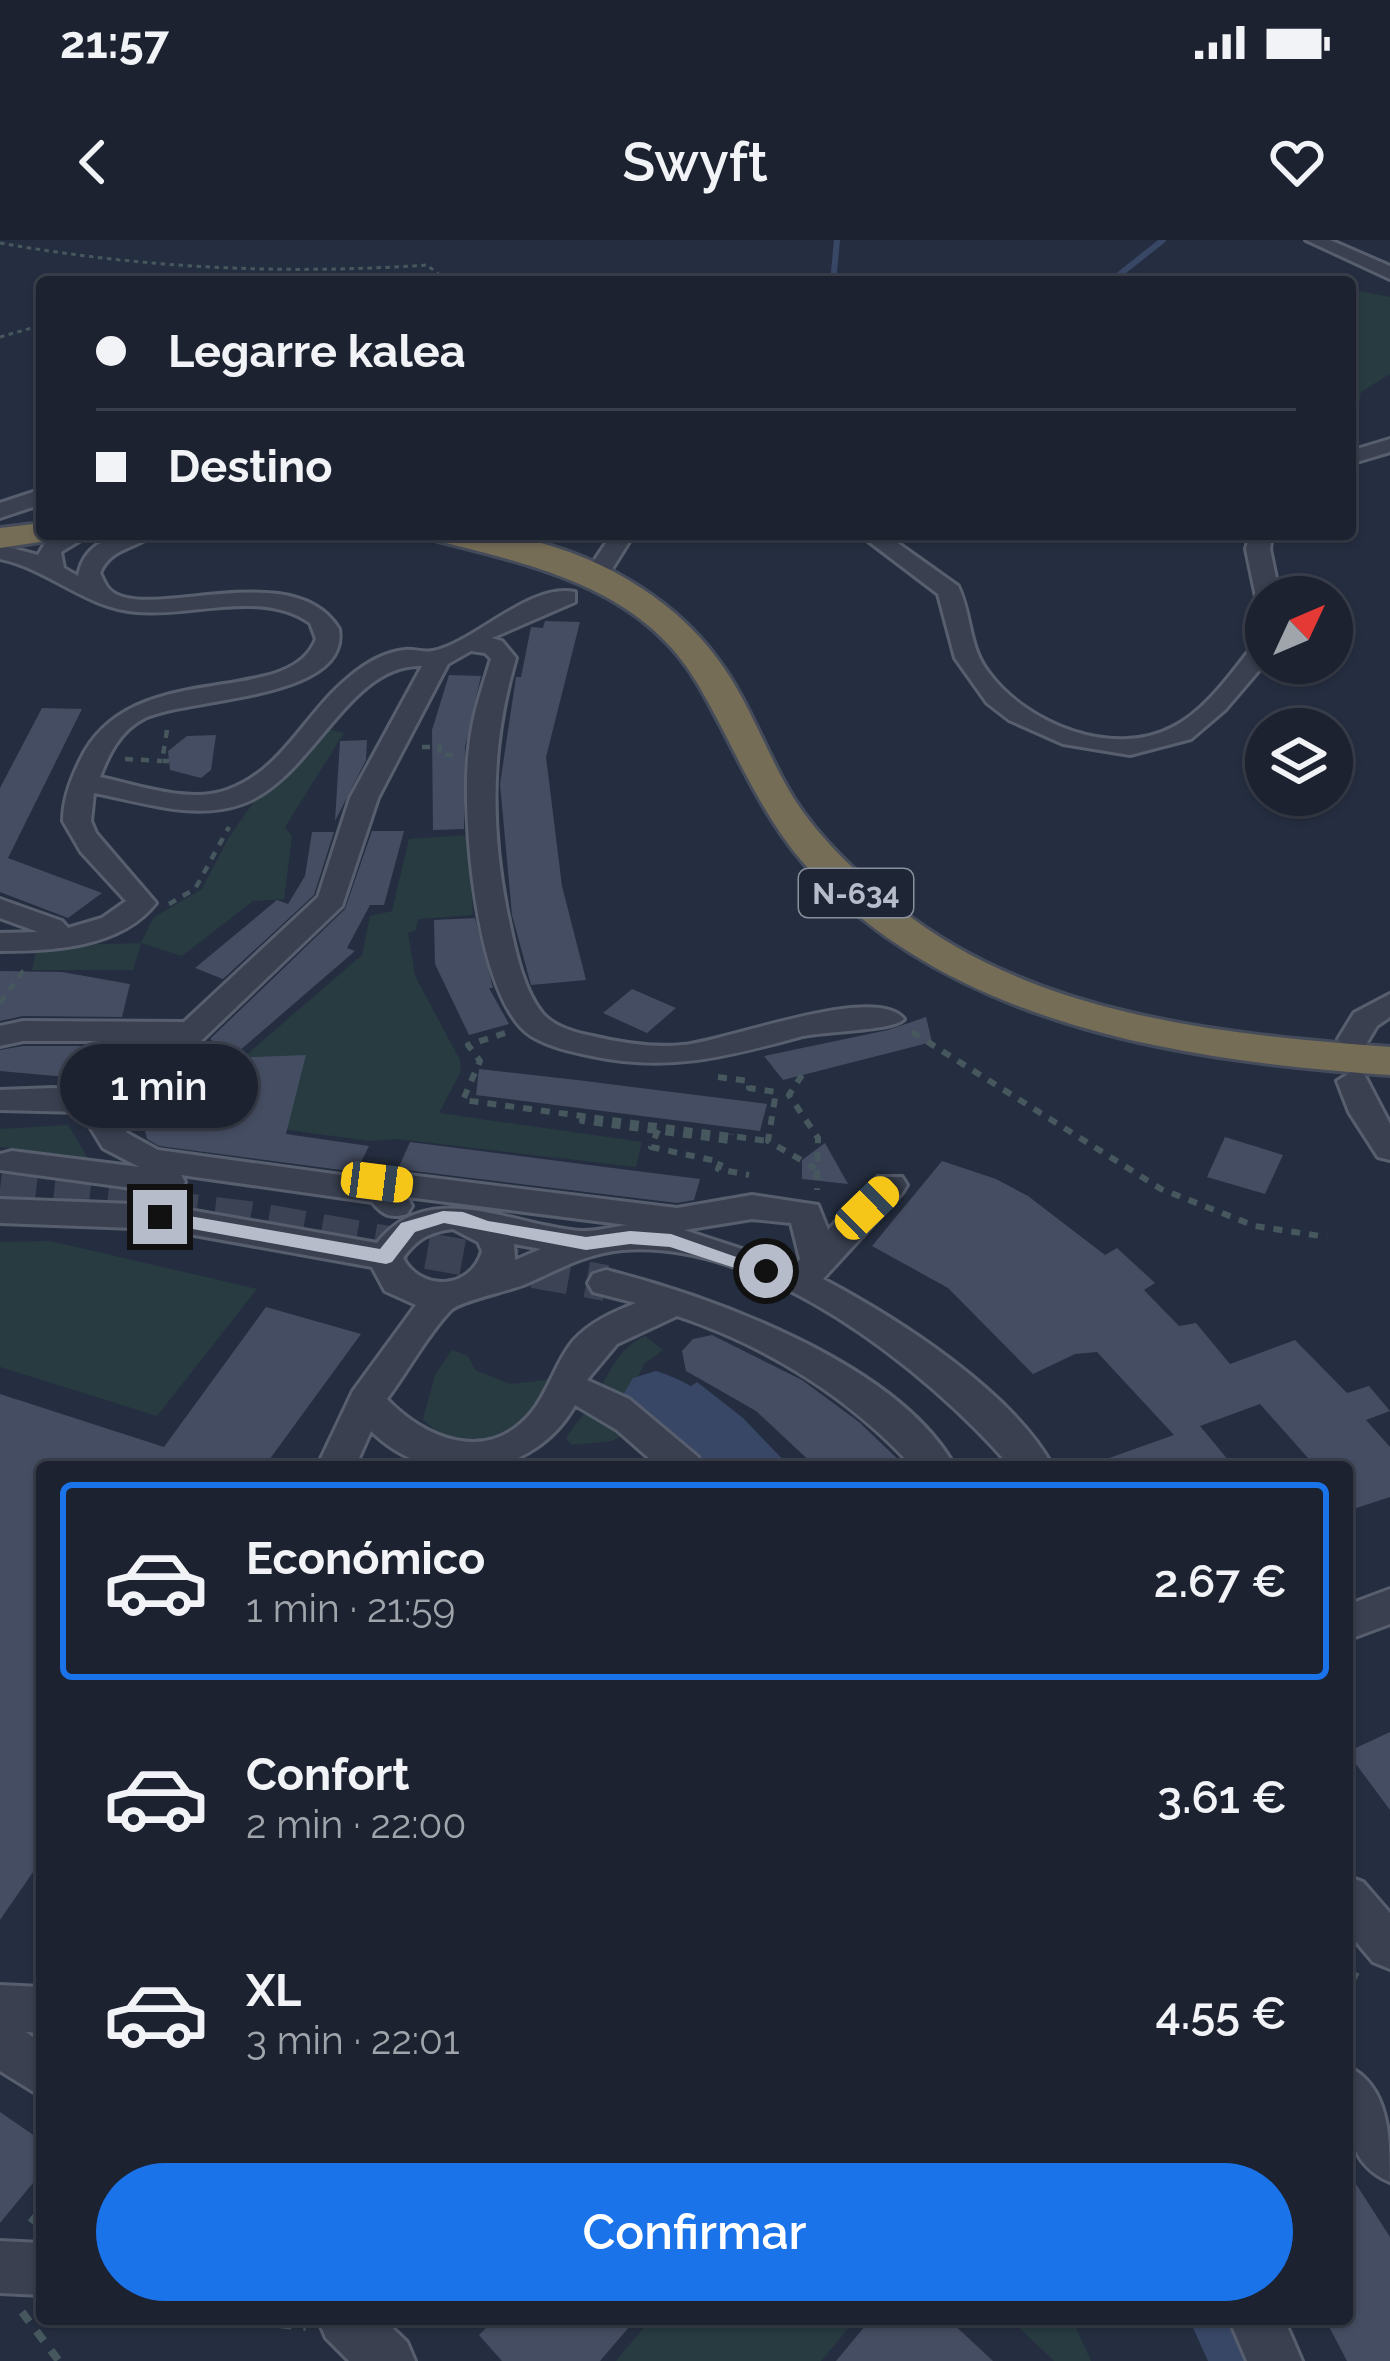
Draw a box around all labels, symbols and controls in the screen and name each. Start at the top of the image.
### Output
text: 21:57 [60,16,169,69]
icon: back [60,129,126,195]
icon: heart [1264,129,1330,195]
text: Swyft [622,130,768,194]
text: Legarre kalea [168,325,465,378]
text: Destino [168,440,333,493]
north arrow [1245,576,1353,684]
map controls [1245,576,1353,816]
button: layers [1245,708,1353,816]
road number: N-634 [799,869,913,917]
callout: 1 min [61,1043,259,1127]
text: 1 min [111,1063,207,1109]
car [339,1160,415,1204]
car [829,1170,905,1246]
route end [133,1190,187,1244]
route start [739,1244,793,1298]
icon: car [102,1527,210,1635]
text: Económico [246,1532,485,1585]
text: 2.67 € [1154,1555,1287,1608]
text: 1 min · 21:59 [246,1585,455,1631]
icon: car [102,1743,210,1851]
text: Confort [246,1748,409,1801]
text: 3.61 € [1157,1771,1287,1824]
text: 2 min · 22:00 [246,1801,466,1847]
icon: car [102,1959,210,2067]
text: XL [246,1964,301,2017]
text: 4.55 € [1155,1987,1287,2040]
text: 3 min · 22:01 [246,2017,460,2063]
button: Confirmar [96,2163,1293,2301]

